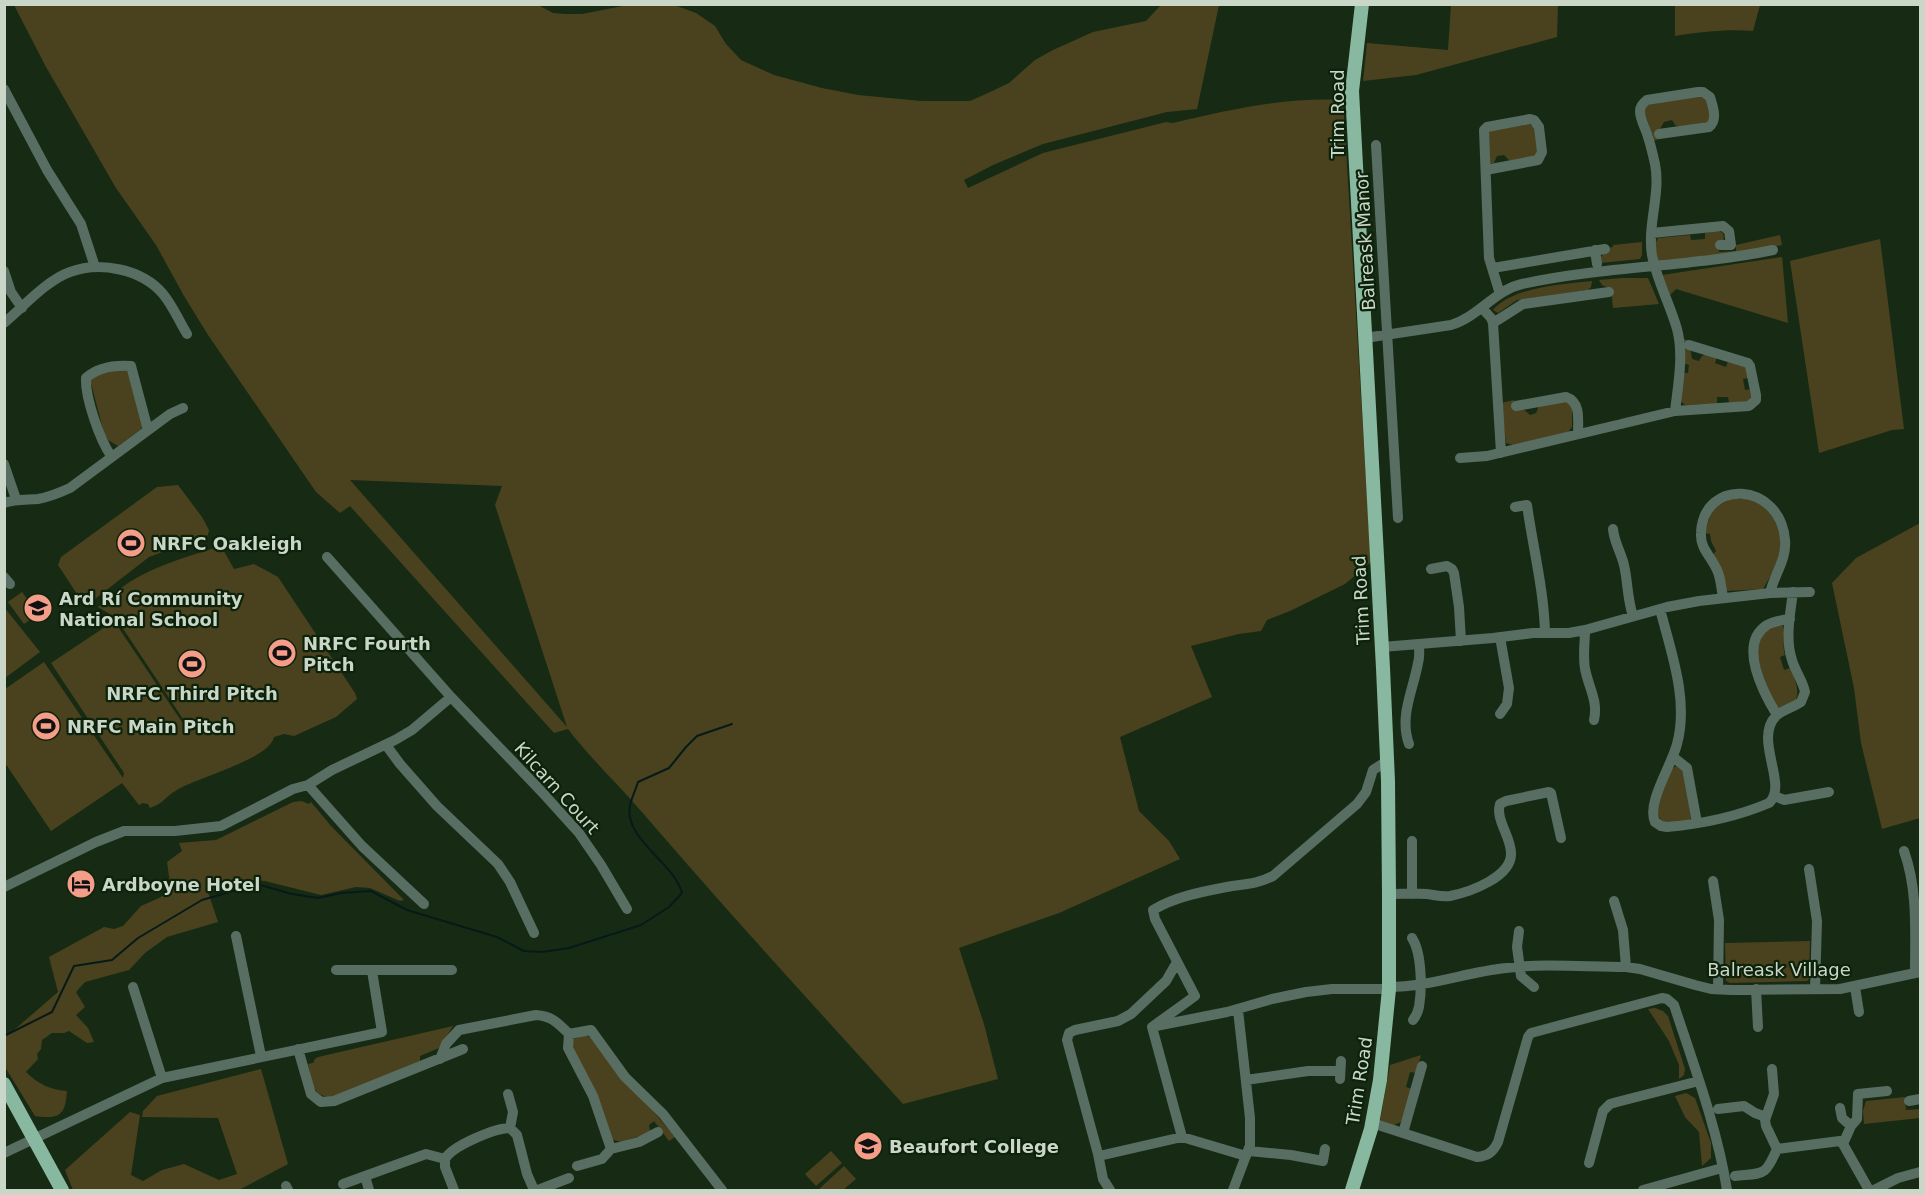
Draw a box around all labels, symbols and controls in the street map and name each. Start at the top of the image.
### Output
street label: Trim Road [1327,69,1348,160]
street label: Balreask Manor [1351,170,1379,311]
sports icon: NRFC Oakleigh [115,527,147,559]
place label: NRFC Oakleigh [152,533,302,554]
street label: Trim Road [1348,555,1374,646]
place label: Ard Rí Community National School [59,588,243,630]
school or university icon: Ard Rí Community National School [22,592,54,624]
place label: NRFC Fourth Pitch [303,633,431,675]
sports icon: NRFC Fourth Pitch [266,637,298,669]
sports icon: NRFC Third Pitch [176,648,208,680]
place label: NRFC Third Pitch [106,683,278,704]
sports icon: NRFC Main Pitch [30,710,62,742]
place label: NRFC Main Pitch [67,716,234,737]
street label: Kilcarn Court [510,738,604,838]
hotel icon: Ardboyne Hotel [65,868,97,900]
place label: Ardboyne Hotel [102,874,260,895]
street label: Balreask Village [1707,959,1851,980]
street label: Trim Road [1341,1035,1376,1128]
school or university icon: Beaufort College [852,1130,884,1162]
place label: Beaufort College [889,1136,1059,1157]

